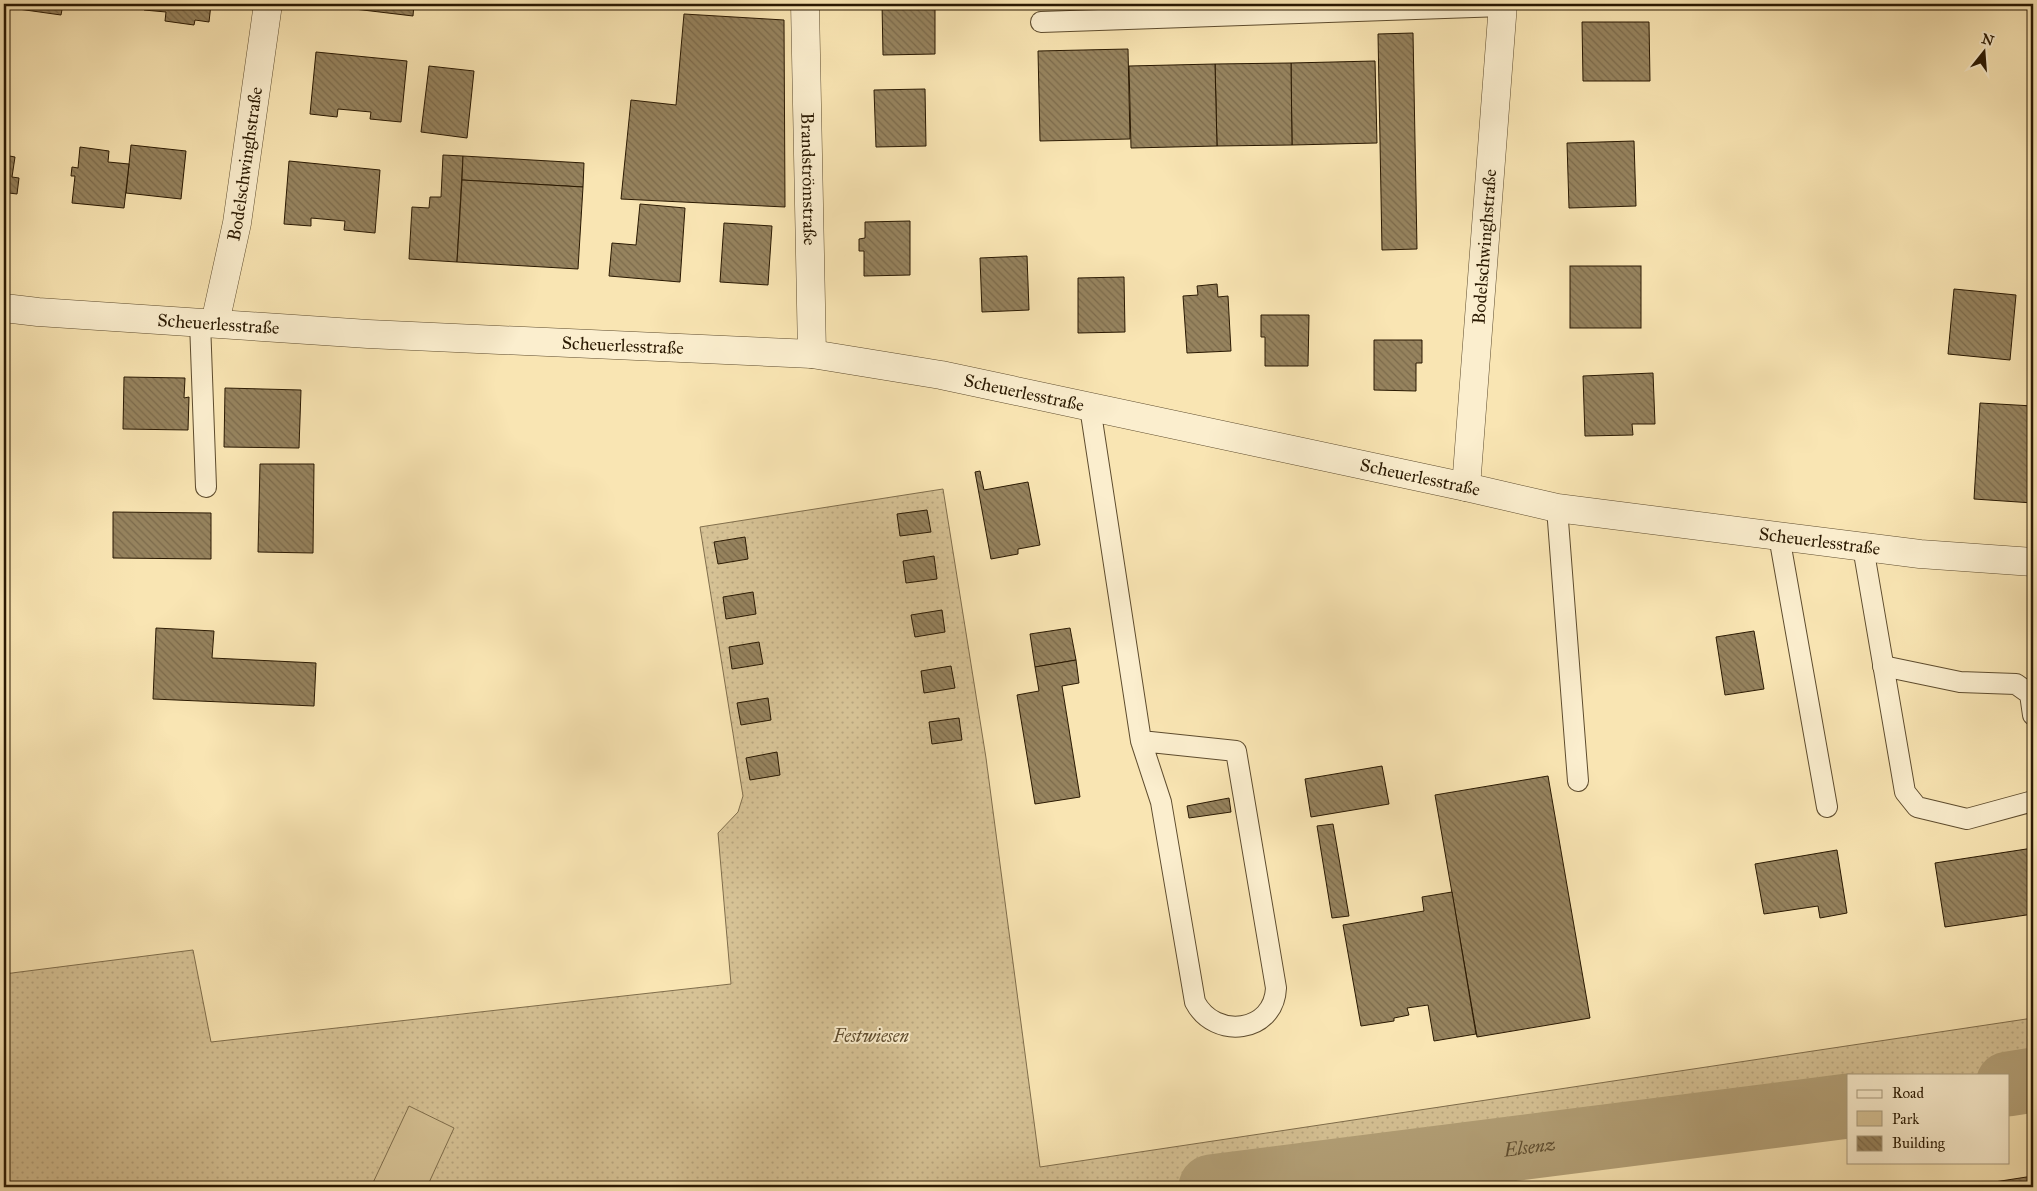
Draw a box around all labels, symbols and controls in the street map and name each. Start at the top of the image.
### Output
north arrow [1960,28,2010,78]
text: N [1979,30,1996,50]
street label: Bodelschwinghstraße [222,85,267,243]
street label: Brandströmstraße [796,112,821,246]
street label: Bodelschwinghstraße [1467,168,1501,325]
street label: Scheuerlesstraße [157,309,280,339]
street label: Scheuerlesstraße [561,332,684,359]
street label: Scheuerlesstraße [962,369,1086,416]
street label: Scheuerlesstraße [1358,454,1482,501]
street label: Scheuerlesstraße [1758,523,1882,560]
park label: Festwiesen [832,1025,909,1047]
legend [1847,1074,2010,1164]
text: Road [1892,1084,1924,1102]
text: Park [1892,1110,1919,1128]
water label: Elsenz [1501,1132,1557,1161]
text: Building [1892,1134,1946,1152]

